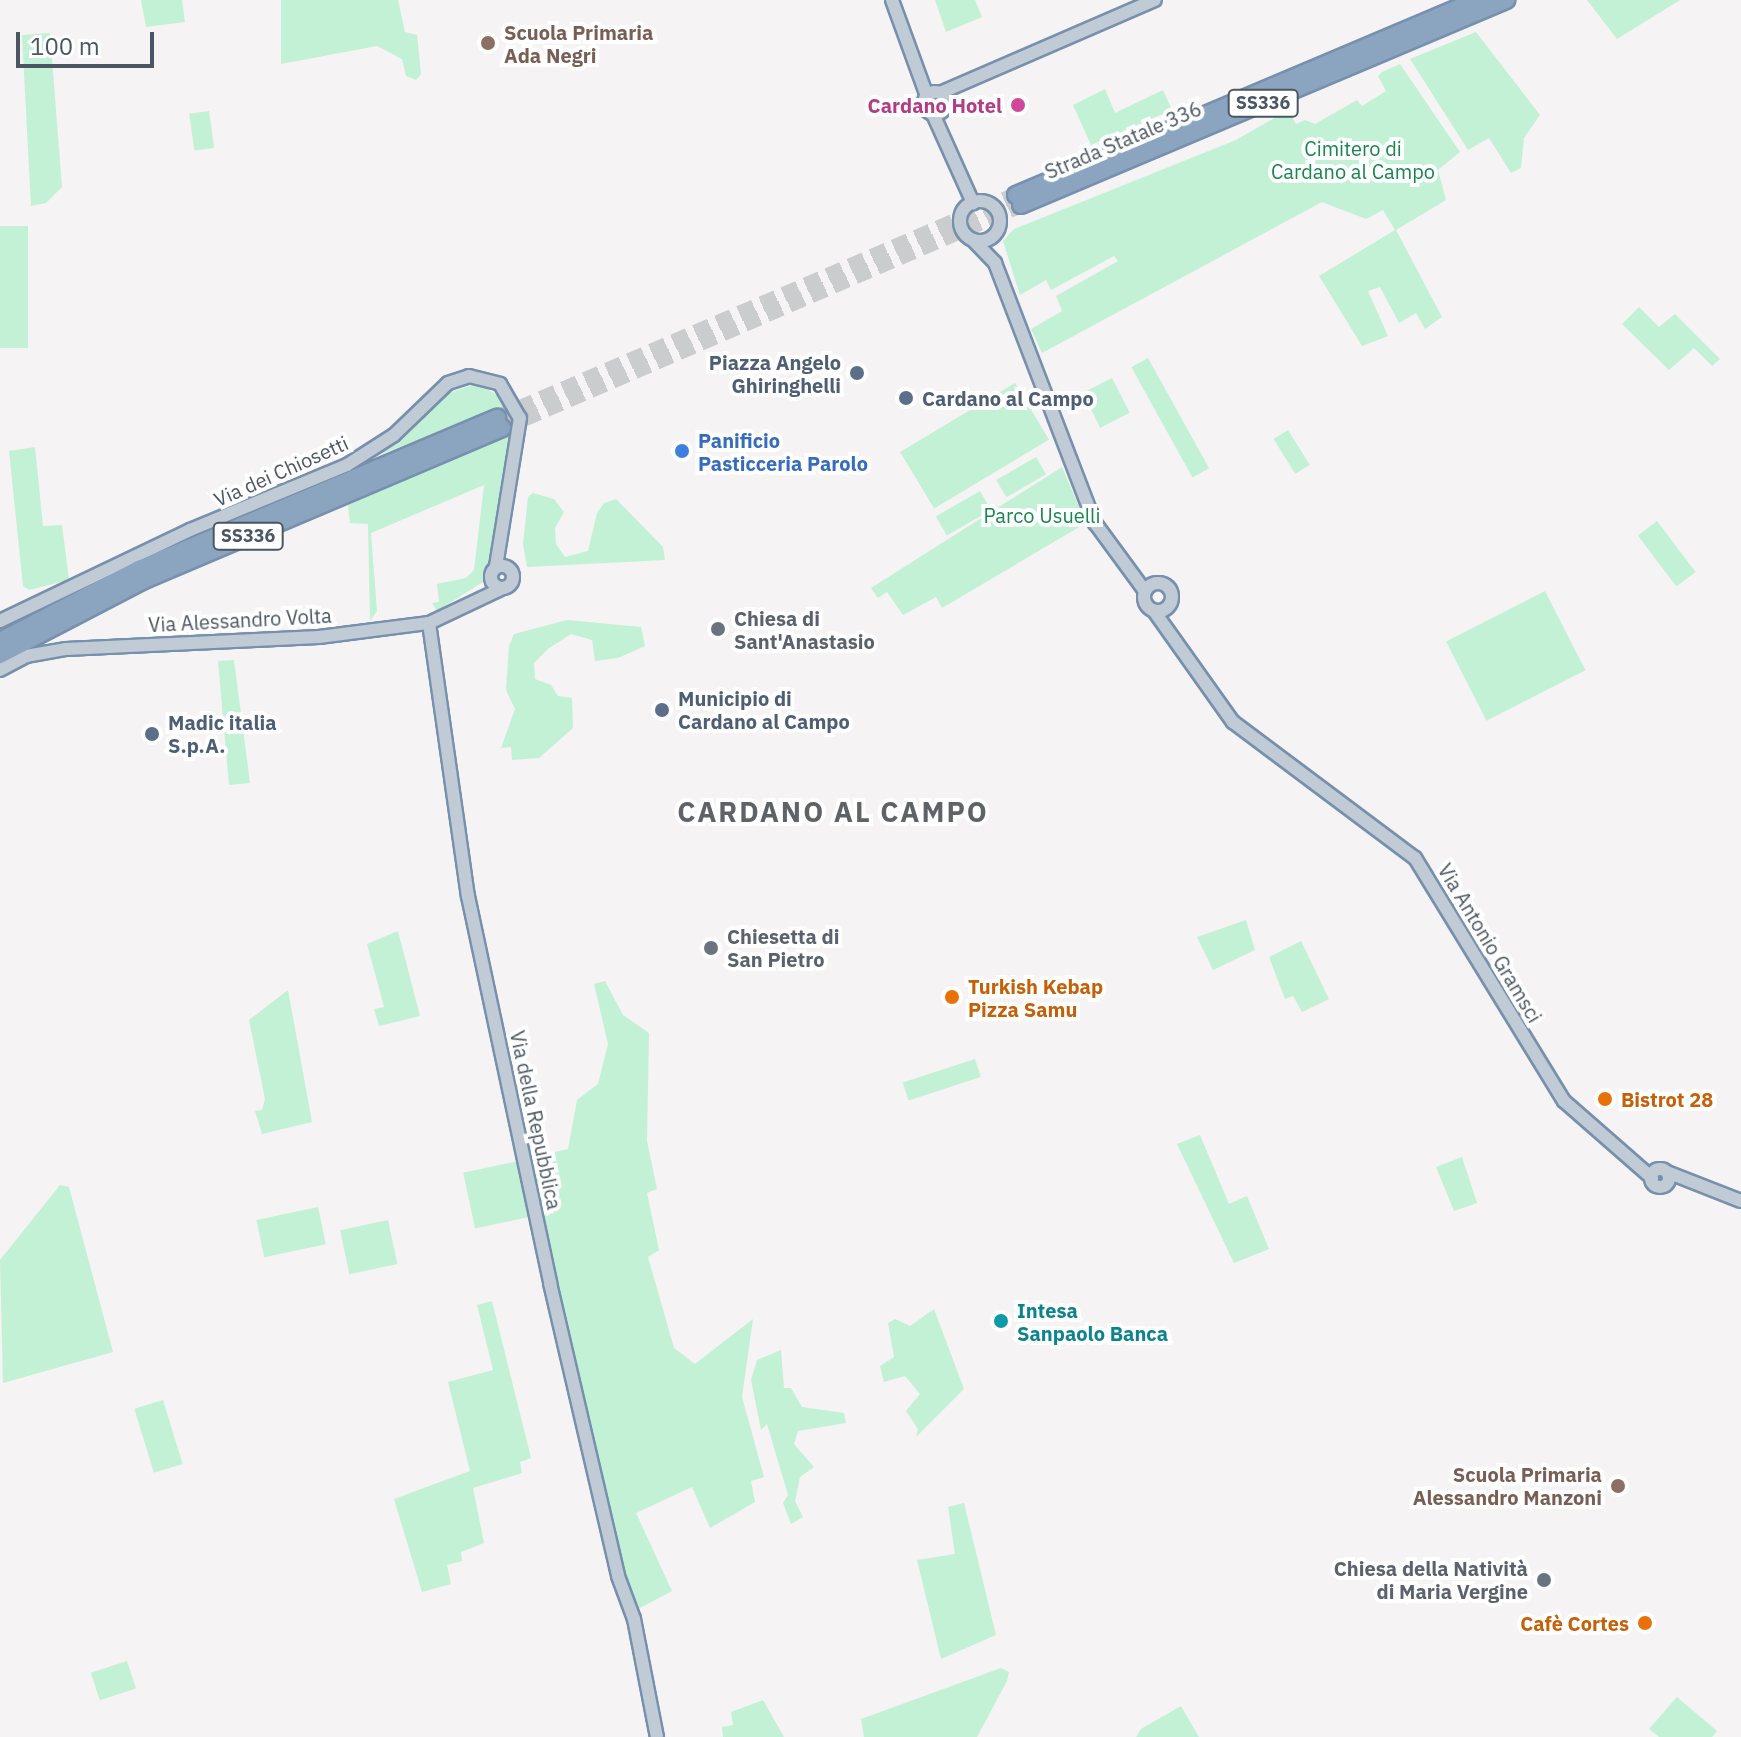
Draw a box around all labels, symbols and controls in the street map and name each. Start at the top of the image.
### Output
scale bar [20,16,158,66]
place label: Scuola Primaria Ada Negri [504,20,653,67]
text: 100 m [30,30,100,62]
marker: Scuola Primaria Ada Negri [479,34,497,52]
road number: SS336 [1227,89,1299,117]
place label: Cardano Hotel [868,93,1002,117]
marker: Cardano Hotel [1009,96,1027,114]
street label: Strada Statale 336 [1041,96,1205,184]
park label: Cimitero di Cardano al Campo [1271,136,1435,183]
place label: Piazza Angelo Ghiringhelli [709,350,841,397]
marker: Piazza Angelo Ghiringhelli [848,364,866,382]
place label: Cardano al Campo [922,386,1094,410]
marker: Cardano al Campo [897,389,915,407]
place label: Panificio Pasticceria Parolo [698,428,868,475]
street label: Via dei Chiosetti [210,431,352,511]
marker: Panificio Pasticceria Parolo [673,442,691,460]
park label: Parco Usuelli [983,503,1101,527]
road number: SS336 [212,522,284,550]
street label: Via Alessandro Volta [148,603,332,637]
place label: Chiesa di Sant'Anastasio [734,606,875,653]
marker: Chiesa di Sant'Anastasio [709,620,727,638]
place label: Municipio di Cardano al Campo [678,686,850,733]
marker: Municipio di Cardano al Campo [653,701,671,719]
place label: Madic italia S.p.A. [168,710,277,757]
marker: Madic italia S.p.A. [143,725,161,743]
district label: CARDANO AL CAMPO [677,795,989,829]
street label: Via Antonio Gramsci [1433,859,1547,1027]
place label: Chiesetta di San Pietro [727,924,839,971]
marker: Chiesetta di San Pietro [702,939,720,957]
place label: Turkish Kebap Pizza Samu [968,974,1103,1021]
marker: Turkish Kebap Pizza Samu [943,988,961,1006]
street label: Via della Repubblica [505,1028,567,1212]
place label: Bistrot 28 [1621,1087,1713,1111]
marker: Bistrot 28 [1596,1090,1614,1108]
place label: Intesa Sanpaolo Banca [1017,1298,1168,1345]
marker: Intesa Sanpaolo Banca [992,1312,1010,1330]
place label: Scuola Primaria Alessandro Manzoni [1413,1462,1602,1509]
marker: Scuola Primaria Alessandro Manzoni [1609,1477,1627,1495]
place label: Chiesa della Natività di Maria Vergine [1334,1556,1528,1603]
marker: Chiesa della Natività di Maria Vergine [1535,1571,1553,1589]
place label: Cafè Cortes [1520,1611,1629,1635]
marker: Cafè Cortes [1636,1614,1654,1632]

